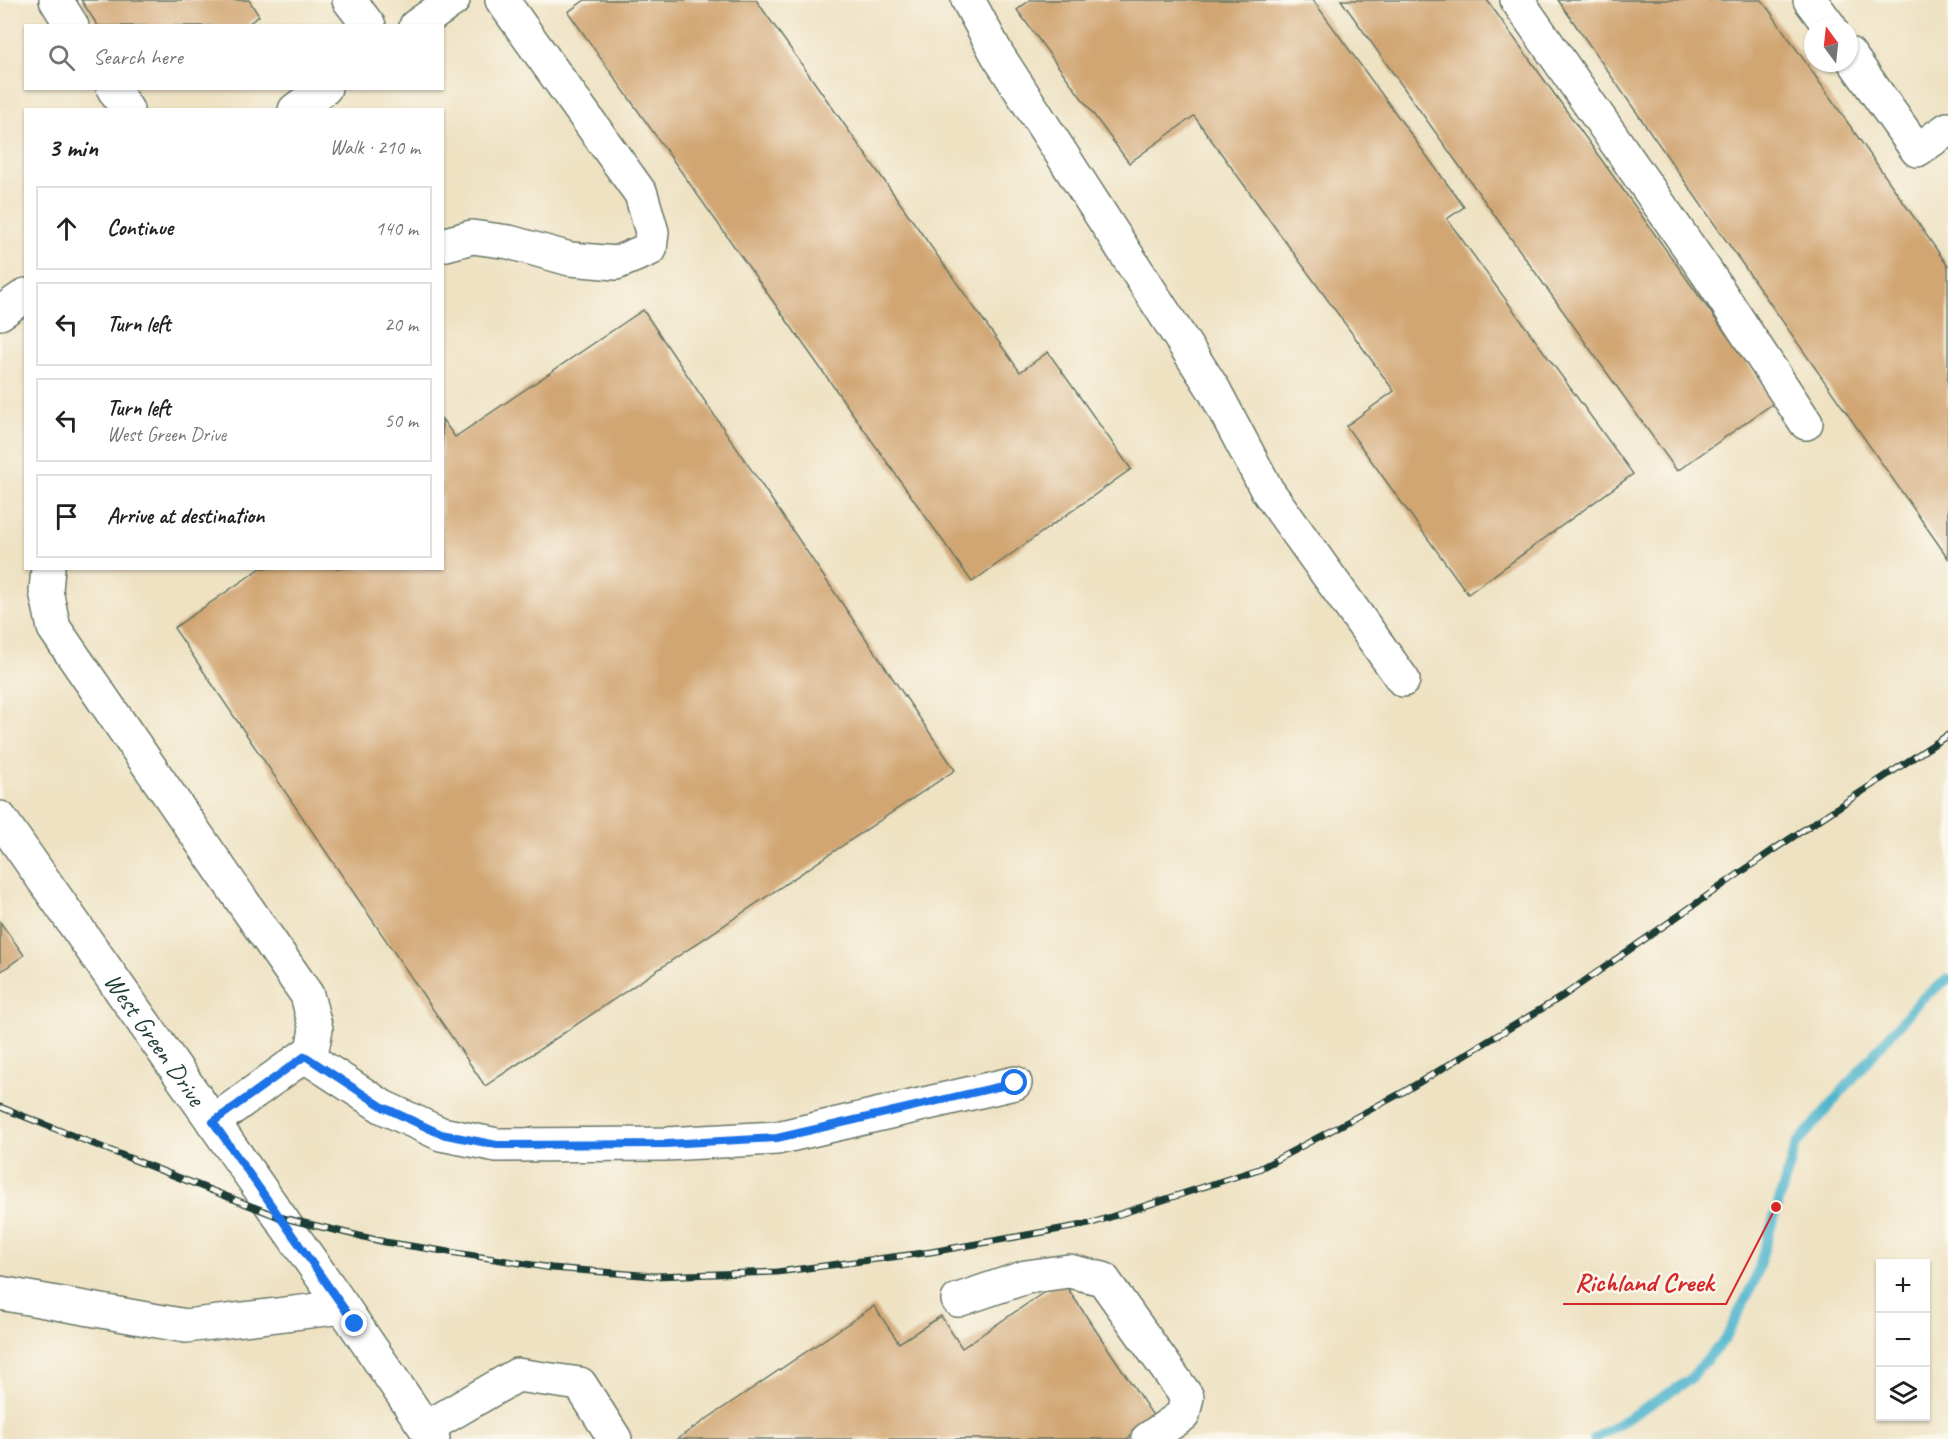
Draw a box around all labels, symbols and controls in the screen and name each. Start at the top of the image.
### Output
north arrow [1804,18,1858,72]
search box [24,24,444,90]
icon: search [45,41,78,74]
text: Search here [93,43,183,71]
text: 3 min [48,131,98,164]
text: Walk · 210 m [330,135,420,160]
icon: ahead [50,212,83,245]
text: Continue [107,214,173,242]
text: 140 m [375,216,418,241]
icon: left [50,308,83,341]
text: Turn left [107,310,171,338]
text: 20 m [384,312,418,337]
text: Turn left [107,394,171,422]
icon: left [50,404,83,437]
text: 50 m [384,408,418,433]
text: West Green Drive [107,422,226,447]
icon: arrive [50,500,83,533]
text: Arrive at destination [107,502,264,530]
street label: West Green Drive [97,966,213,1113]
route start [1001,1069,1027,1095]
callout: Richland Creek [1563,1259,1726,1304]
map controls [1876,1259,1930,1421]
button: + [1876,1259,1930,1313]
text: Richland Creek [1575,1265,1716,1299]
route end [341,1310,367,1336]
button: − [1876,1313,1930,1367]
button: layers [1876,1367,1930,1421]

